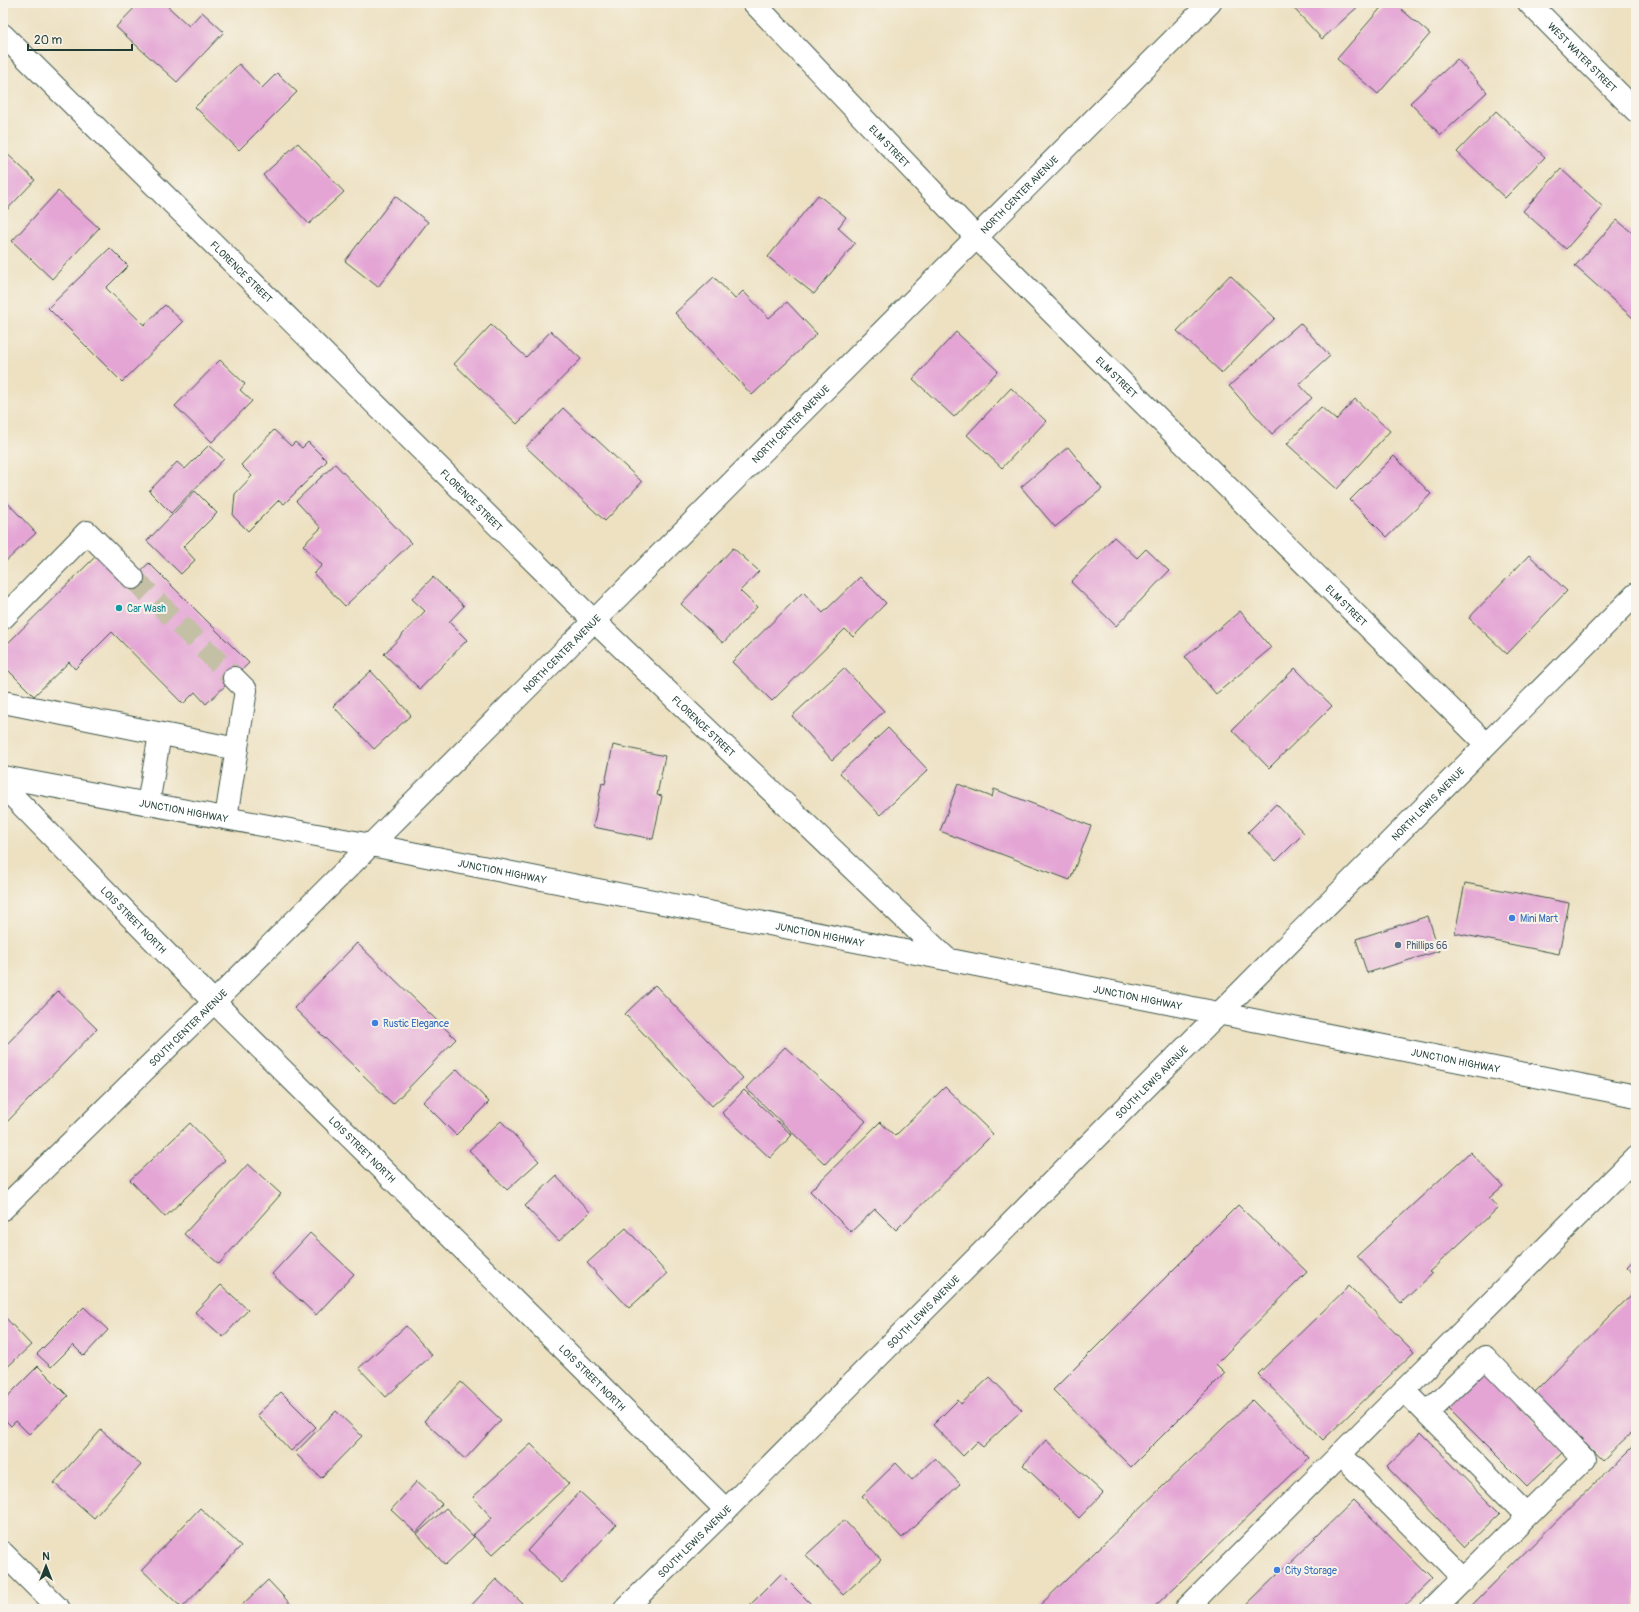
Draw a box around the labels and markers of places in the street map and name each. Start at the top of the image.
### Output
marker: Car Wash [114,603,124,613]
place label: Car Wash [127,603,166,615]
marker: Mini Mart [1507,913,1517,923]
place label: Mini Mart [1520,913,1559,925]
marker: Phillips 66 [1393,940,1403,950]
place label: Phillips 66 [1406,940,1448,952]
marker: Rustic Elegance [370,1018,380,1028]
place label: Rustic Elegance [383,1018,449,1030]
marker: City Storage [1272,1565,1282,1575]
place label: City Storage [1285,1565,1337,1577]

